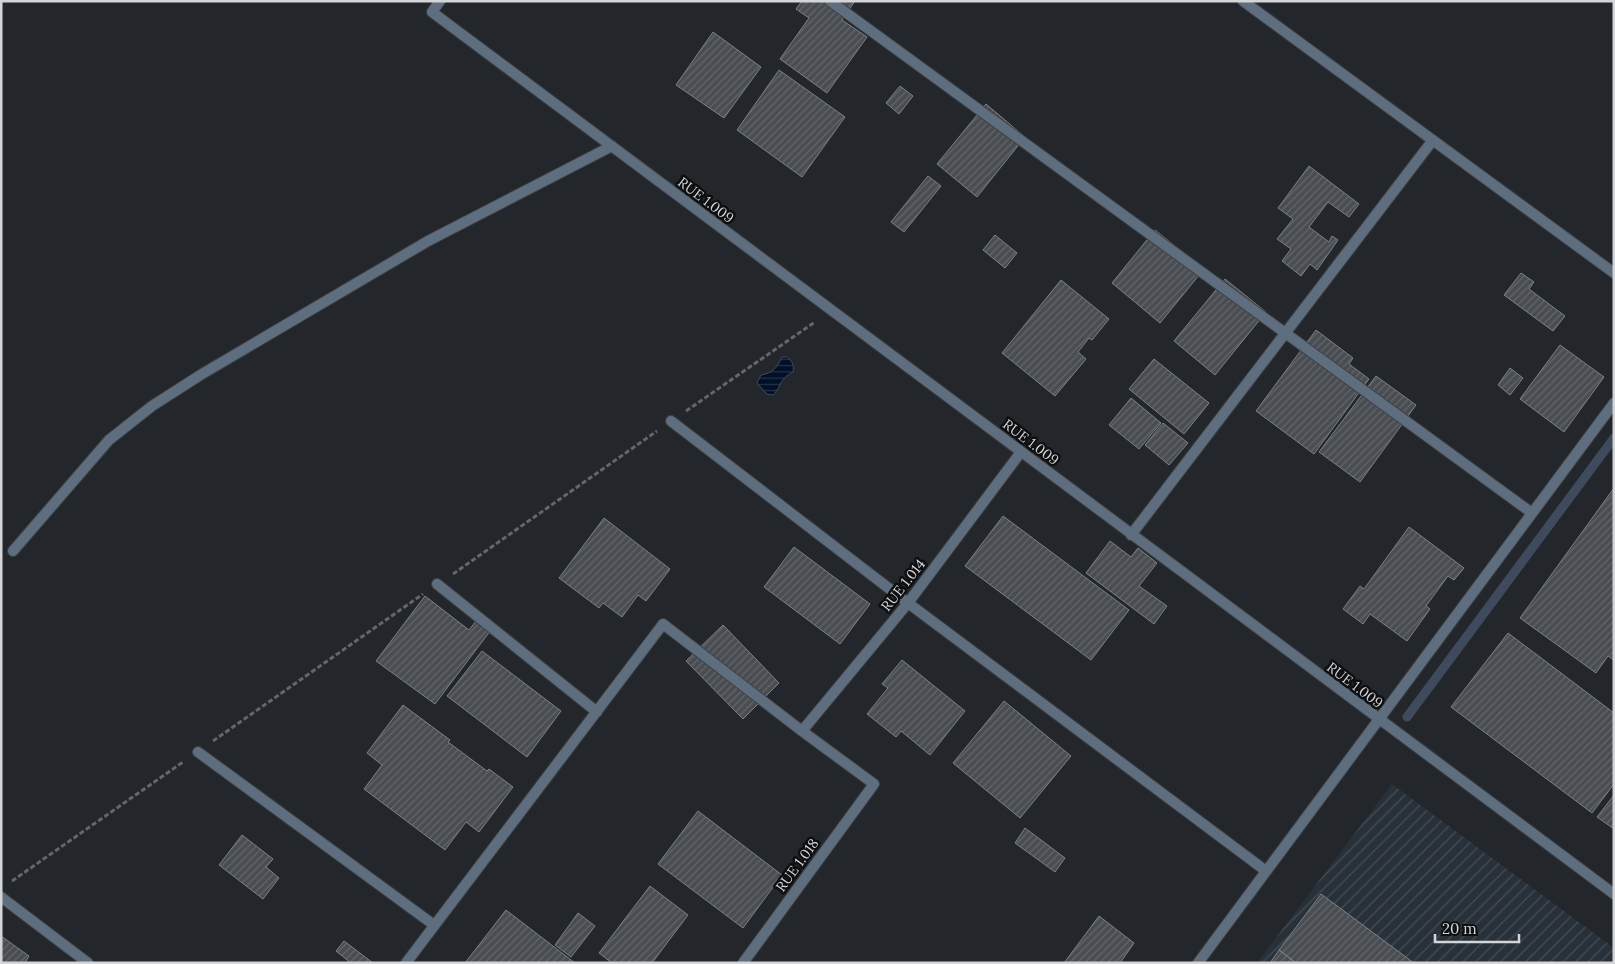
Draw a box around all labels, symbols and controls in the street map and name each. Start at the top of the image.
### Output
street label: RUE 1.009 [674,173,738,227]
street label: RUE 1.009 [999,415,1063,469]
street label: RUE 1.014 [877,555,929,615]
street label: RUE 1.009 [1323,658,1387,712]
street label: RUE 1.018 [772,835,822,895]
scale bar [1435,912,1519,944]
text: 20 m [1442,919,1477,938]

